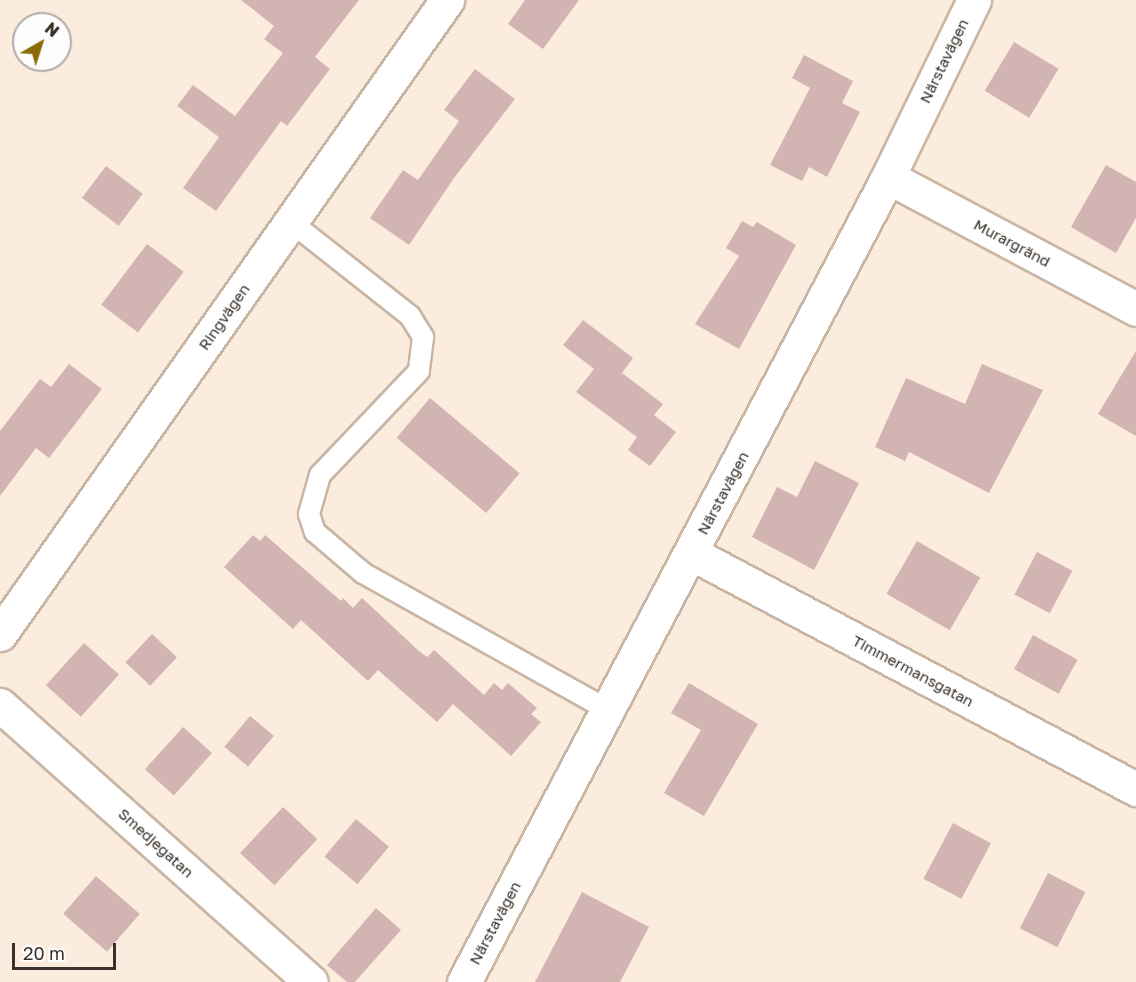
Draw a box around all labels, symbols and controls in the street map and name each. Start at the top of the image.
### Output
north arrow [12,12,72,72]
street label: Närstavägen [916,16,972,106]
text: N [41,18,63,41]
street label: Murargränd [971,215,1053,271]
street label: Ringvägen [195,281,253,353]
street label: Närstavägen [694,448,752,538]
street label: Timmermansgatan [849,631,977,711]
street label: Smedjegatan [115,805,197,881]
street label: Närstavägen [466,878,524,968]
scale bar [15,931,118,969]
text: 20 m [23,942,65,964]

